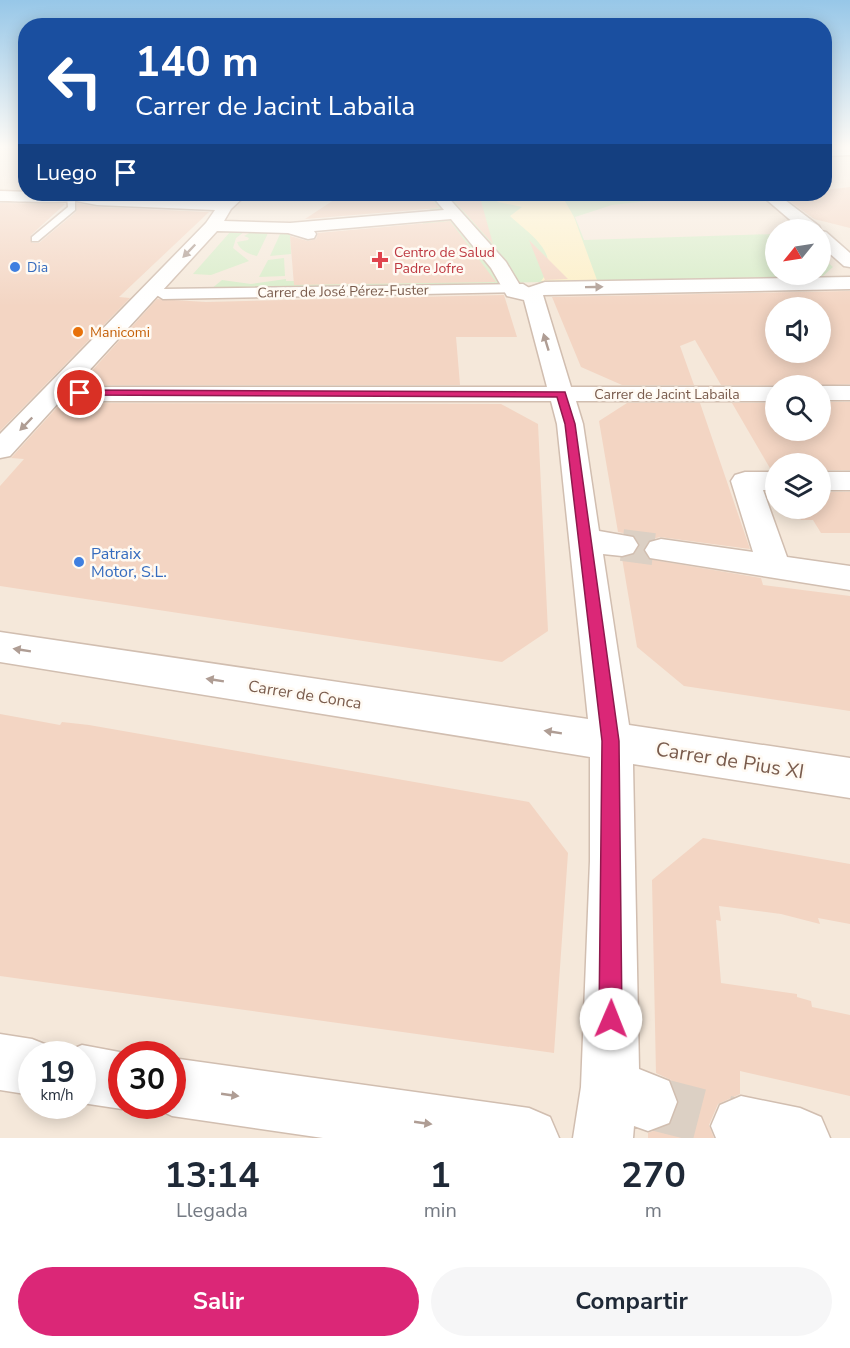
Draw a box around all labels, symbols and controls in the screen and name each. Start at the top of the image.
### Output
text: 140 m [135,34,259,91]
icon: left [36,42,114,120]
text: Carrer de Jacint Labaila [135,88,415,125]
icon: arrive [109,156,142,189]
text: Luego [36,158,97,188]
north arrow [765,219,831,285]
map controls [765,219,831,519]
place label: Centro de Salud Padre Jofre [394,243,495,278]
one-way arrow [182,244,196,258]
marker: Centro de Salud Padre Jofre [371,251,389,269]
place label: Dia [27,258,48,277]
marker: Dia [8,260,22,274]
street label: Carrer de José Pérez-Fuster [257,281,429,302]
one-way arrow [584,282,603,292]
button: sound [765,297,831,363]
place label: Manicomi [90,323,150,342]
marker: Manicomi [71,325,85,339]
one-way arrow [541,333,550,351]
pin [54,367,105,418]
button: search [765,375,831,441]
icon: arrive [63,376,96,409]
street label: Carrer de Jacint Labaila [594,385,740,404]
one-way arrow [19,416,33,431]
button: layers [765,453,831,519]
place label: Patraix Motor, S.L. [91,543,167,583]
marker: Patraix Motor, S.L. [72,555,86,569]
one-way arrow [12,646,31,655]
street label: Carrer de Conca [246,675,363,715]
one-way arrow [205,676,224,685]
one-way arrow [543,728,562,737]
street label: Carrer de Pius XI [654,735,806,786]
position arrow [579,987,643,1051]
speed limit sign: 30 [108,1041,186,1119]
text: 19 [39,1052,75,1093]
text: km/h [40,1085,74,1105]
one-way arrow [221,1091,240,1100]
one-way arrow [414,1118,433,1127]
text: 13:14 [164,1151,260,1200]
text: 1 [429,1151,451,1200]
text: 270 [621,1151,686,1200]
text: Llegada [176,1197,248,1224]
text: min [424,1197,457,1224]
text: m [645,1197,662,1224]
button: Salir [18,1267,419,1336]
button: Compartir [431,1267,832,1336]

